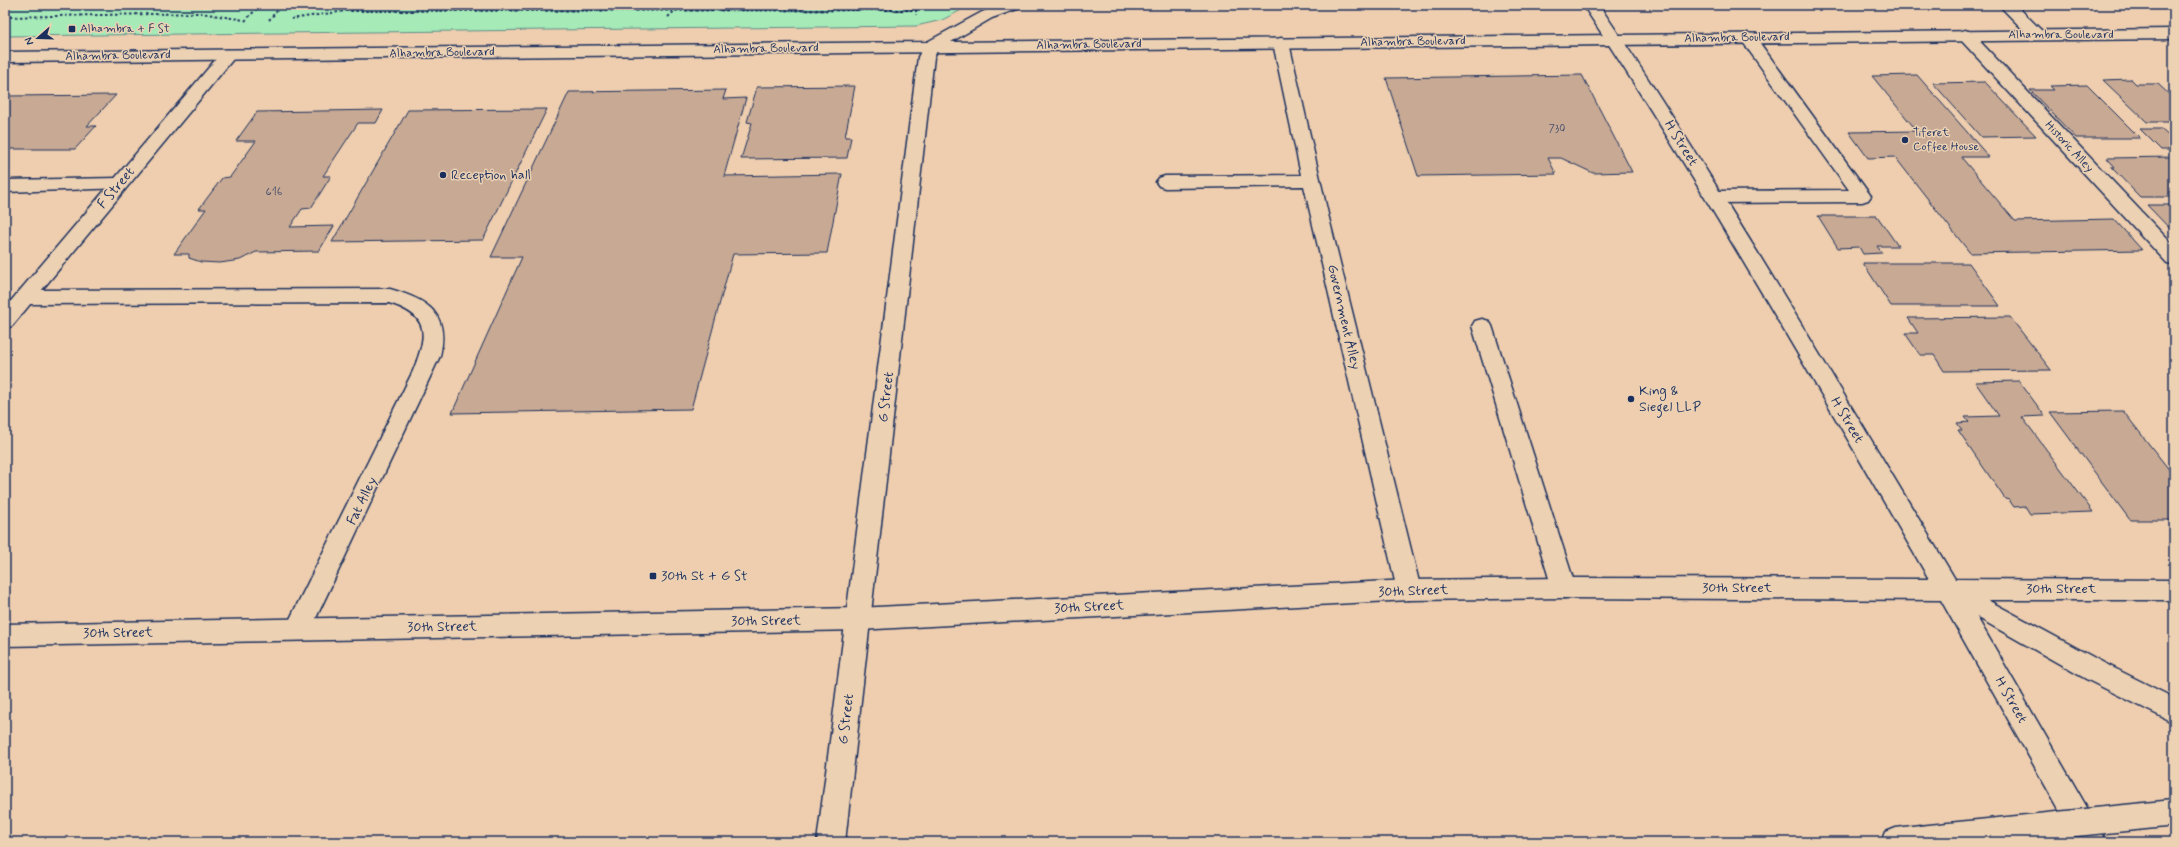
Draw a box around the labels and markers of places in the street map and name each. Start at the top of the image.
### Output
place label: Alhambra + F St [80,21,170,37]
marker: Alhambra + F St [67,24,77,34]
place label: Tiferet Coffee House [1913,125,1980,155]
marker: Tiferet Coffee House [1900,135,1910,145]
place label: Reception hall [451,166,531,184]
marker: Reception hall [438,170,448,180]
place label: King & Siegel LLP [1639,382,1701,418]
marker: King & Siegel LLP [1626,394,1636,404]
place label: 30th St + G St [661,567,748,585]
marker: 30th St + G St [648,571,658,581]

